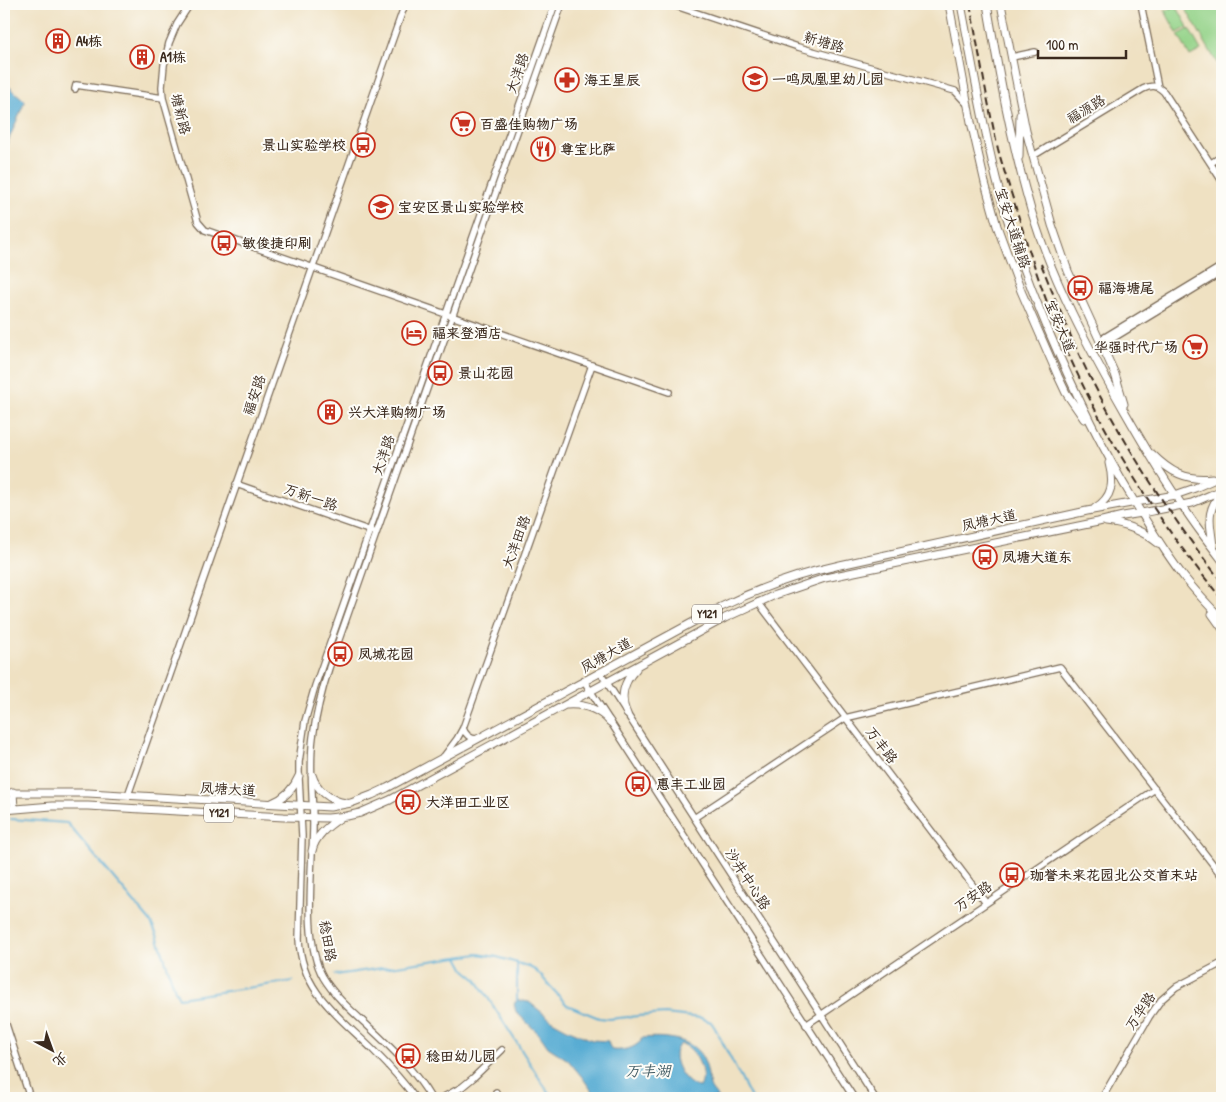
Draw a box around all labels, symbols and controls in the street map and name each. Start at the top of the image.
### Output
street label: 新塘路 [801,27,847,56]
building icon: A4栋 [45,28,71,54]
scale bar [1038,28,1126,60]
place label: A4栋 [76,31,102,50]
text: 100 m [1046,34,1079,55]
building icon: A1栋 [129,44,155,70]
place label: A1栋 [160,47,186,66]
street label: 大洋路 [501,50,532,96]
school or university icon: 一鸣凤凰里幼儿园 [742,66,768,92]
pharmacy icon: 海王星辰 [554,67,580,93]
place label: 一鸣凤凰里幼儿园 [772,69,884,88]
place label: 海王星辰 [584,70,641,89]
street label: 福源路 [1063,90,1109,128]
street label: 塘新路 [167,91,196,137]
supermarket icon: 百盛佳购物广场 [450,111,476,137]
place label: 百盛佳购物广场 [480,114,578,133]
bus stop icon: 景山实验学校 [350,132,376,158]
place label: 景山实验学校 [262,135,346,154]
restaurant icon: 尊宝比萨 [530,136,556,162]
place label: 尊宝比萨 [560,139,616,158]
street label: 宝安大道辅路 [991,185,1035,271]
school or university icon: 宝安区景山实验学校 [368,194,394,220]
place label: 宝安区景山实验学校 [398,197,524,216]
bus stop icon: 敏俊捷印刷 [211,230,237,256]
place label: 敏俊捷印刷 [242,233,312,252]
bus stop icon: 福海塘尾 [1067,275,1093,301]
place label: 福海塘尾 [1098,278,1154,297]
street label: 宝安大道 [1041,296,1080,355]
hotel icon: 福来登酒店 [401,320,427,346]
place label: 福来登酒店 [432,323,502,342]
supermarket icon: 华强时代广场 [1182,334,1208,360]
place label: 华强时代广场 [1094,337,1178,356]
bus stop icon: 景山花园 [427,360,453,386]
place label: 景山花园 [458,363,514,382]
street label: 福安路 [238,372,269,418]
building icon: 兴大洋购物广场 [317,399,343,425]
place label: 兴大洋购物广场 [348,402,446,421]
street label: 大洋路 [367,432,398,478]
street label: 万新一路 [282,478,341,515]
street label: 凤塘大道 [960,504,1018,535]
street label: 大洋田路 [497,512,534,571]
bus stop icon: 凤塘大道东 [972,544,998,570]
place label: 凤塘大道东 [1002,547,1072,566]
road number: Y121 [692,604,722,624]
street label: 凤塘大道 [577,633,635,676]
bus stop icon: 凤城花园 [327,641,353,667]
place label: 凤城花园 [358,644,414,663]
street label: 万丰路 [862,722,903,767]
bus stop icon: 惠丰工业园 [625,771,651,797]
place label: 惠丰工业园 [656,774,726,793]
street label: 凤塘大道 [200,778,256,799]
bus stop icon: 大洋田工业区 [395,789,421,815]
place label: 大洋田工业区 [426,792,510,811]
road number: Y121 [204,804,234,822]
street label: 沙井中心路 [721,844,775,913]
bus stop icon: 珈誉未来花园北公交首末站 [999,862,1025,888]
place label: 珈誉未来花园北公交首末站 [1030,865,1198,884]
street label: 万安路 [950,876,995,915]
street label: 稔田路 [315,919,341,963]
street label: 万华路 [1120,988,1159,1033]
north arrow [28,1024,78,1074]
bus stop icon: 稔田幼儿园 [395,1043,421,1069]
place label: 稔田幼儿园 [426,1046,496,1065]
text: 北 [49,1048,72,1072]
water label: 万丰湖 [625,1060,672,1081]

